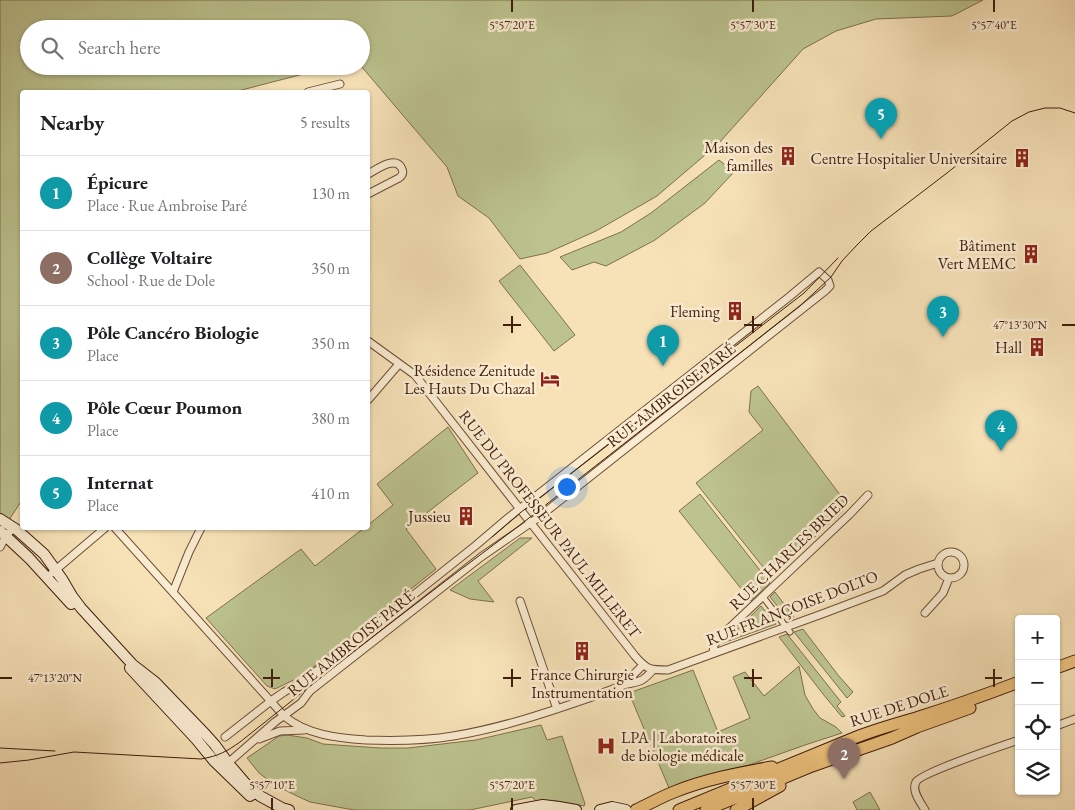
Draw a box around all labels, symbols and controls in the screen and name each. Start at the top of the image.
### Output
text: 5°57'20"E [489,17,535,33]
text: 5°57'30"E [730,17,776,33]
text: 5°57'40"E [971,17,1017,33]
search box [20,20,370,75]
icon: search [38,34,66,62]
text: Search here [78,35,160,60]
pin: 5 [865,98,897,139]
text: Nearby [40,109,104,136]
text: 5 results [300,112,350,133]
place label: Maison des familles [704,137,773,176]
building icon: Maison des familles [777,145,799,167]
building icon: Centre Hospitalier Universitaire [1011,147,1033,169]
place label: Centre Hospitalier Universitaire [811,148,1007,169]
text: Épicure [87,170,148,195]
text: 1 [52,183,60,204]
text: 130 m [311,183,350,204]
text: Place · Rue Ambroise Paré [87,195,247,216]
place label: Bâtiment Vert MEMC [938,235,1016,274]
building icon: Bâtiment Vert MEMC [1020,243,1042,265]
text: Collège Voltaire [87,245,212,270]
text: 2 [52,258,60,279]
text: 350 m [311,258,350,279]
text: School · Rue de Dole [87,270,215,291]
pin: 3 [927,296,959,337]
building icon: Fleming [724,300,746,322]
place label: Fleming [670,301,721,322]
text: 47°13'30"N [993,317,1047,333]
text: Pôle Cancéro Biologie [87,320,259,345]
pin: 1 [647,325,679,366]
text: 3 [52,333,60,354]
text: 350 m [311,333,350,354]
building icon: Hall [1026,336,1048,358]
place label: Hall [995,337,1022,358]
street label: RUE AMBROISE PARÉ [602,338,740,452]
text: Place [87,345,119,366]
place label: Résidence Zenitude Les Hauts Du Chazal [404,360,535,399]
hotel icon: Résidence Zenitude Les Hauts Du Chazal [539,368,561,390]
text: Pôle Cœur Poumon [87,395,242,420]
street label: RUE DU PROFESSEUR PAUL MILLERET [454,406,646,643]
text: 4 [52,408,60,429]
text: 380 m [311,408,350,429]
pin: 4 [985,410,1017,451]
text: Place [87,420,119,441]
text: Internat [87,470,153,495]
your location [554,474,580,500]
text: 5 [52,483,60,504]
text: 410 m [311,483,350,504]
street label: RUE CHARLES BRIED [725,489,853,615]
text: Place [87,495,119,516]
building icon: Jussieu [455,505,477,527]
place label: Jussieu [406,506,452,527]
street label: RUE FRANÇOISE DOLTO [703,566,881,650]
street label: RUE AMBROISE PARÉ [283,585,419,701]
map controls [1015,615,1060,795]
button: + [1015,615,1060,660]
building icon: France Chirurgie Instrumentation [571,640,593,662]
button: − [1015,660,1060,705]
place label: France Chirurgie Instrumentation [530,664,634,703]
text: 47°13'20"N [28,670,82,686]
street label: RUE DE DOLE [847,680,951,732]
button: locate [1015,705,1060,750]
place label: LPA | Laboratoires de biologie médicale [621,727,744,766]
hospital icon: LPA | Laboratoires de biologie médicale [595,735,617,757]
pin: 2 [828,738,860,779]
button: layers [1015,750,1060,795]
text: 5°57'10"E [249,777,295,793]
text: 5°57'20"E [489,777,535,793]
text: 5°57'30"E [730,777,776,793]

